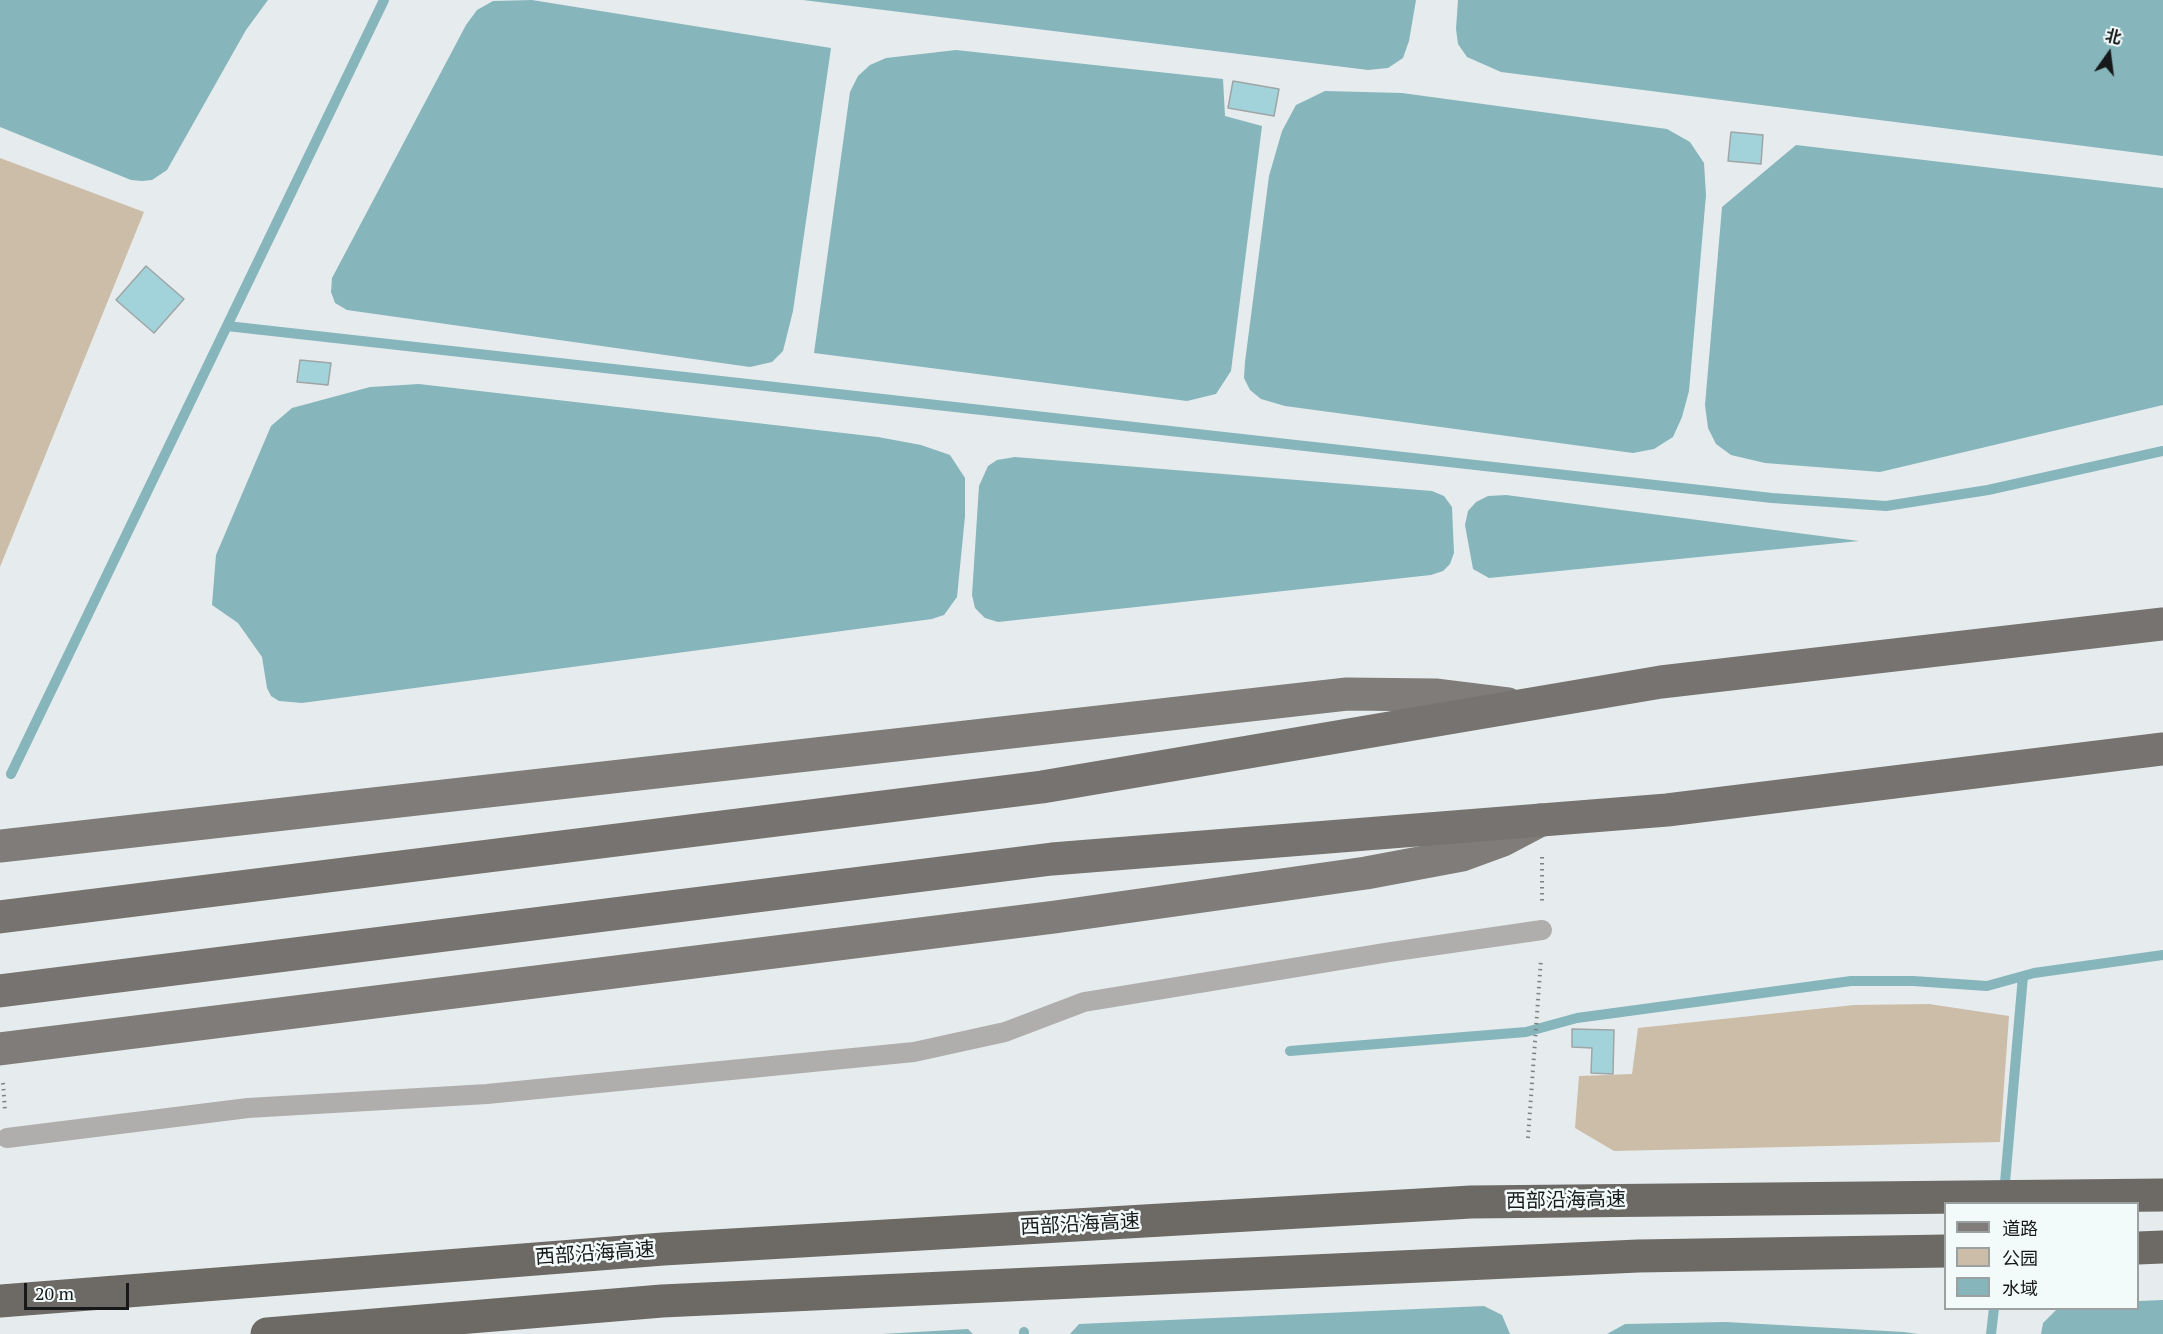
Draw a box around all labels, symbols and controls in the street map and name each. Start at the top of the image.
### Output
north arrow [2079,24,2139,84]
text: 北 [2103,24,2124,49]
street label: 西部沿海高速 [1506,1188,1626,1214]
legend [1944,1202,2139,1310]
street label: 西部沿海高速 [1019,1210,1141,1240]
text: 道路 [2002,1216,2038,1240]
street label: 西部沿海高速 [534,1238,656,1270]
text: 公园 [2002,1246,2038,1270]
scale bar [27,1271,132,1309]
text: 水域 [2002,1276,2038,1300]
text: 20 m [35,1281,74,1305]

